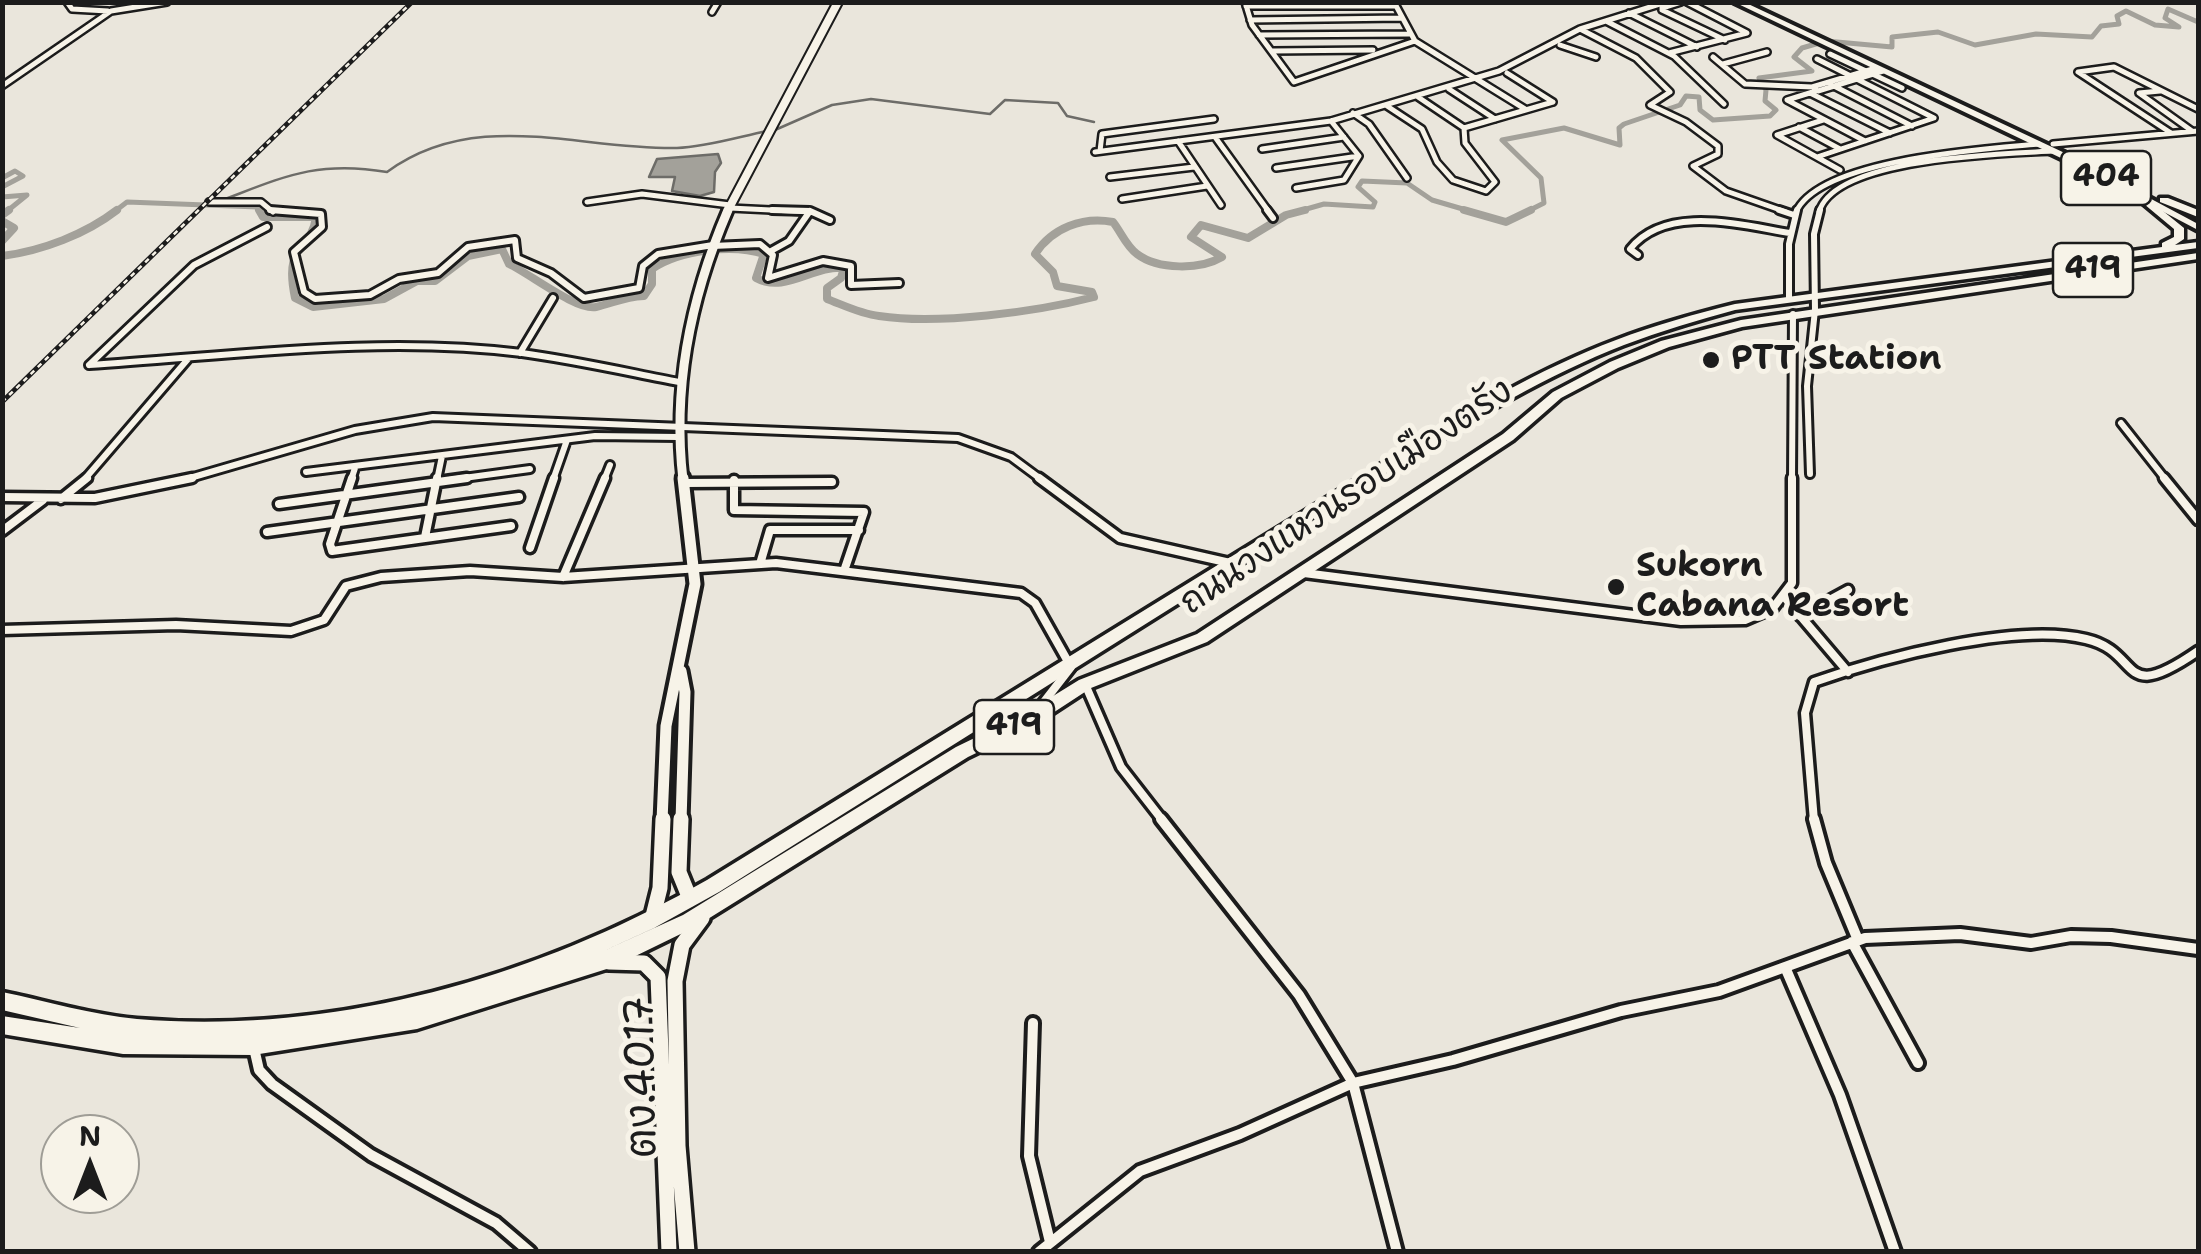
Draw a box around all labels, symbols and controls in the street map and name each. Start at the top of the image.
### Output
road number: 404 [2061,151,2151,205]
road number: 419 [2053,243,2133,297]
place label: PTT Station [1731,339,1941,381]
marker: PTT Station [1700,349,1722,371]
street label: ถนนวงแหวนรอบเมืองตรัง [1173,371,1521,625]
place label: Sukorn Cabana Resort [1636,546,1909,628]
marker: Sukorn Cabana Resort [1605,576,1627,598]
road number: 419 [974,700,1054,754]
street label: ตง.4017 [616,996,670,1158]
north arrow [40,1114,140,1214]
text: N [79,1117,101,1155]

